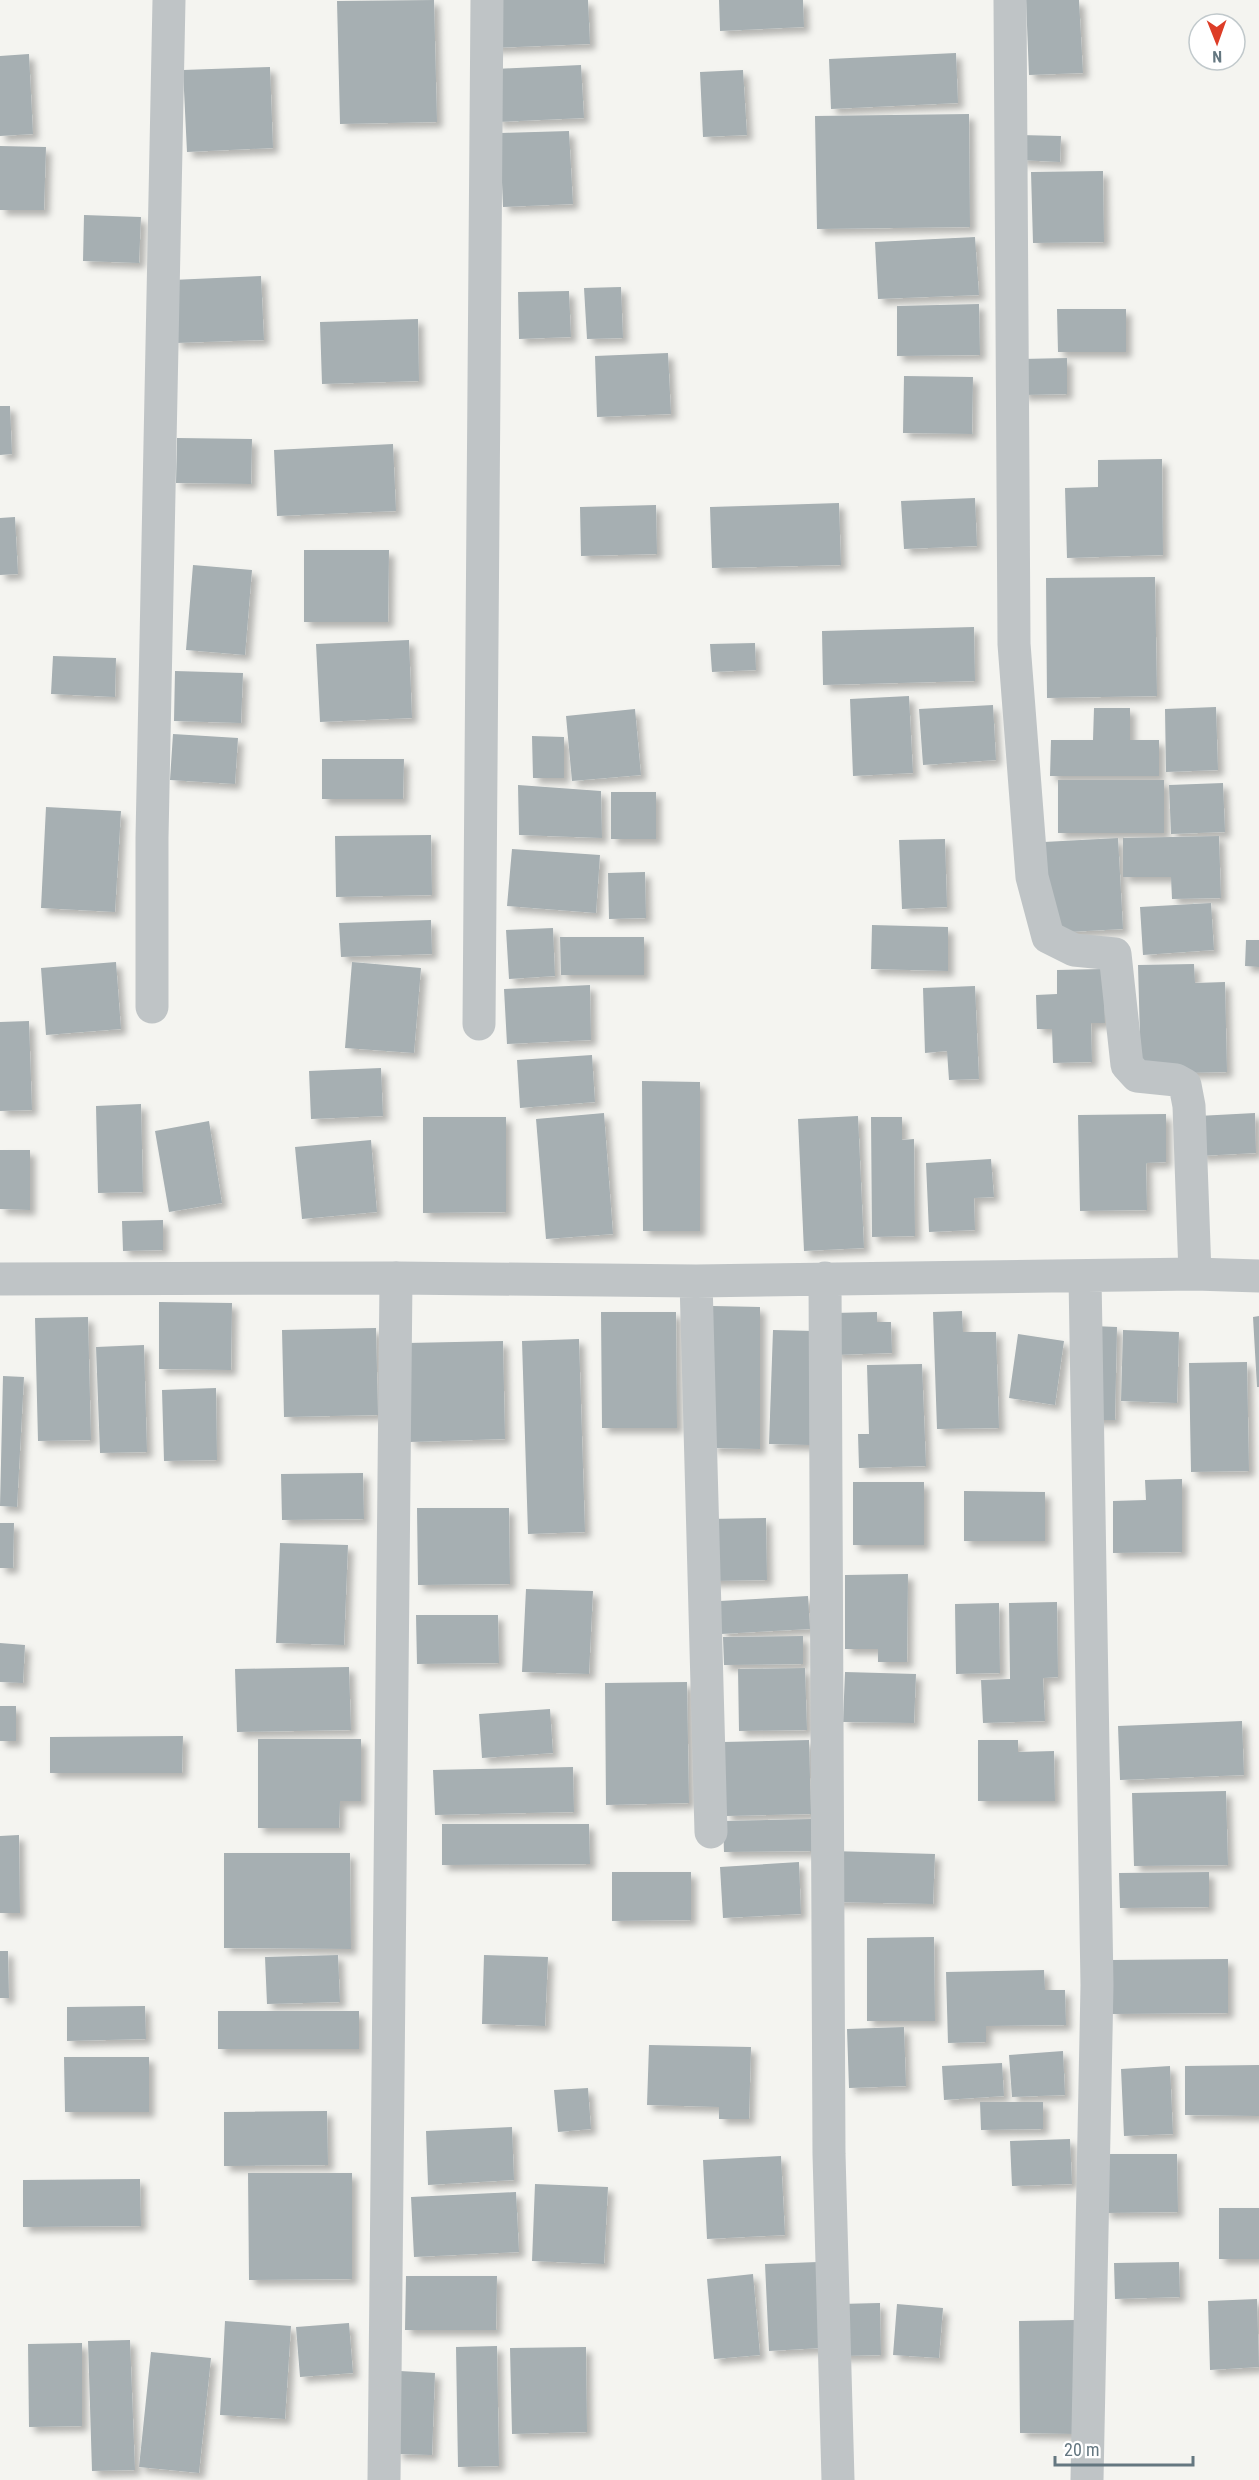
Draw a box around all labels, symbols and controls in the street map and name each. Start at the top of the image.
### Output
north arrow [1187,12,1247,72]
text: N [1212,47,1222,66]
scale bar [1055,2429,1193,2467]
text: 20 m [1064,2439,1099,2460]

